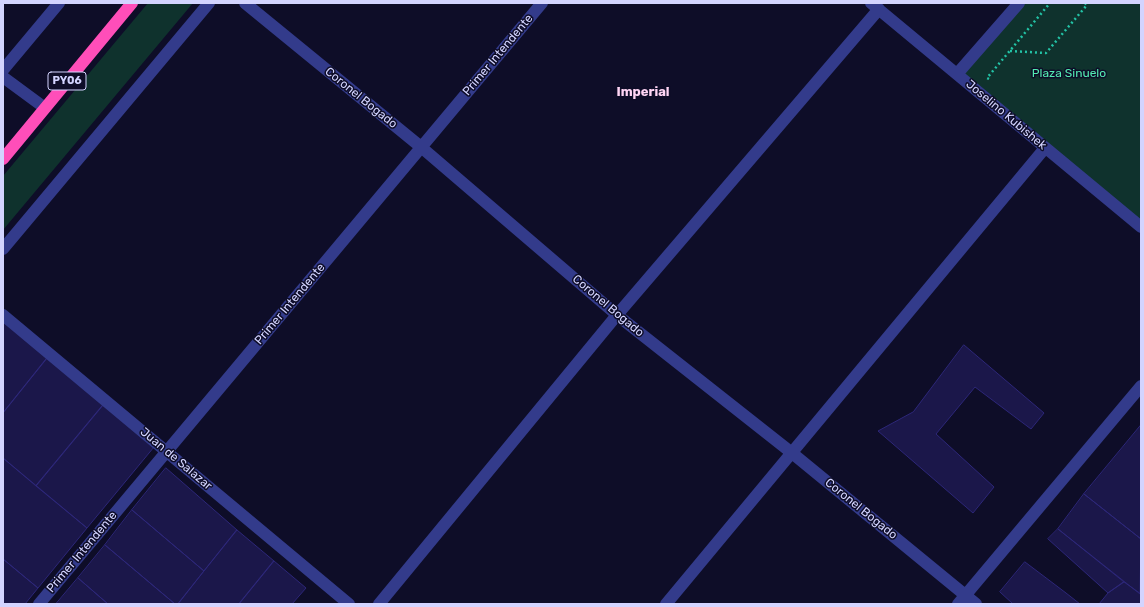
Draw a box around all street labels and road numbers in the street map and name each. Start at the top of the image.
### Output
street label: Primer Intendente [460,11,536,99]
street label: Coronel Bogado [322,64,400,132]
road number: PY06 [48,72,86,90]
street label: Joselino Kubishek [963,77,1049,153]
street label: Primer Intendente [252,260,328,348]
street label: Coronel Bogado [569,272,647,340]
street label: Juan de Salazar [137,425,215,493]
street label: Coronel Bogado [822,475,900,543]
street label: Primer Intendente [44,508,120,596]

